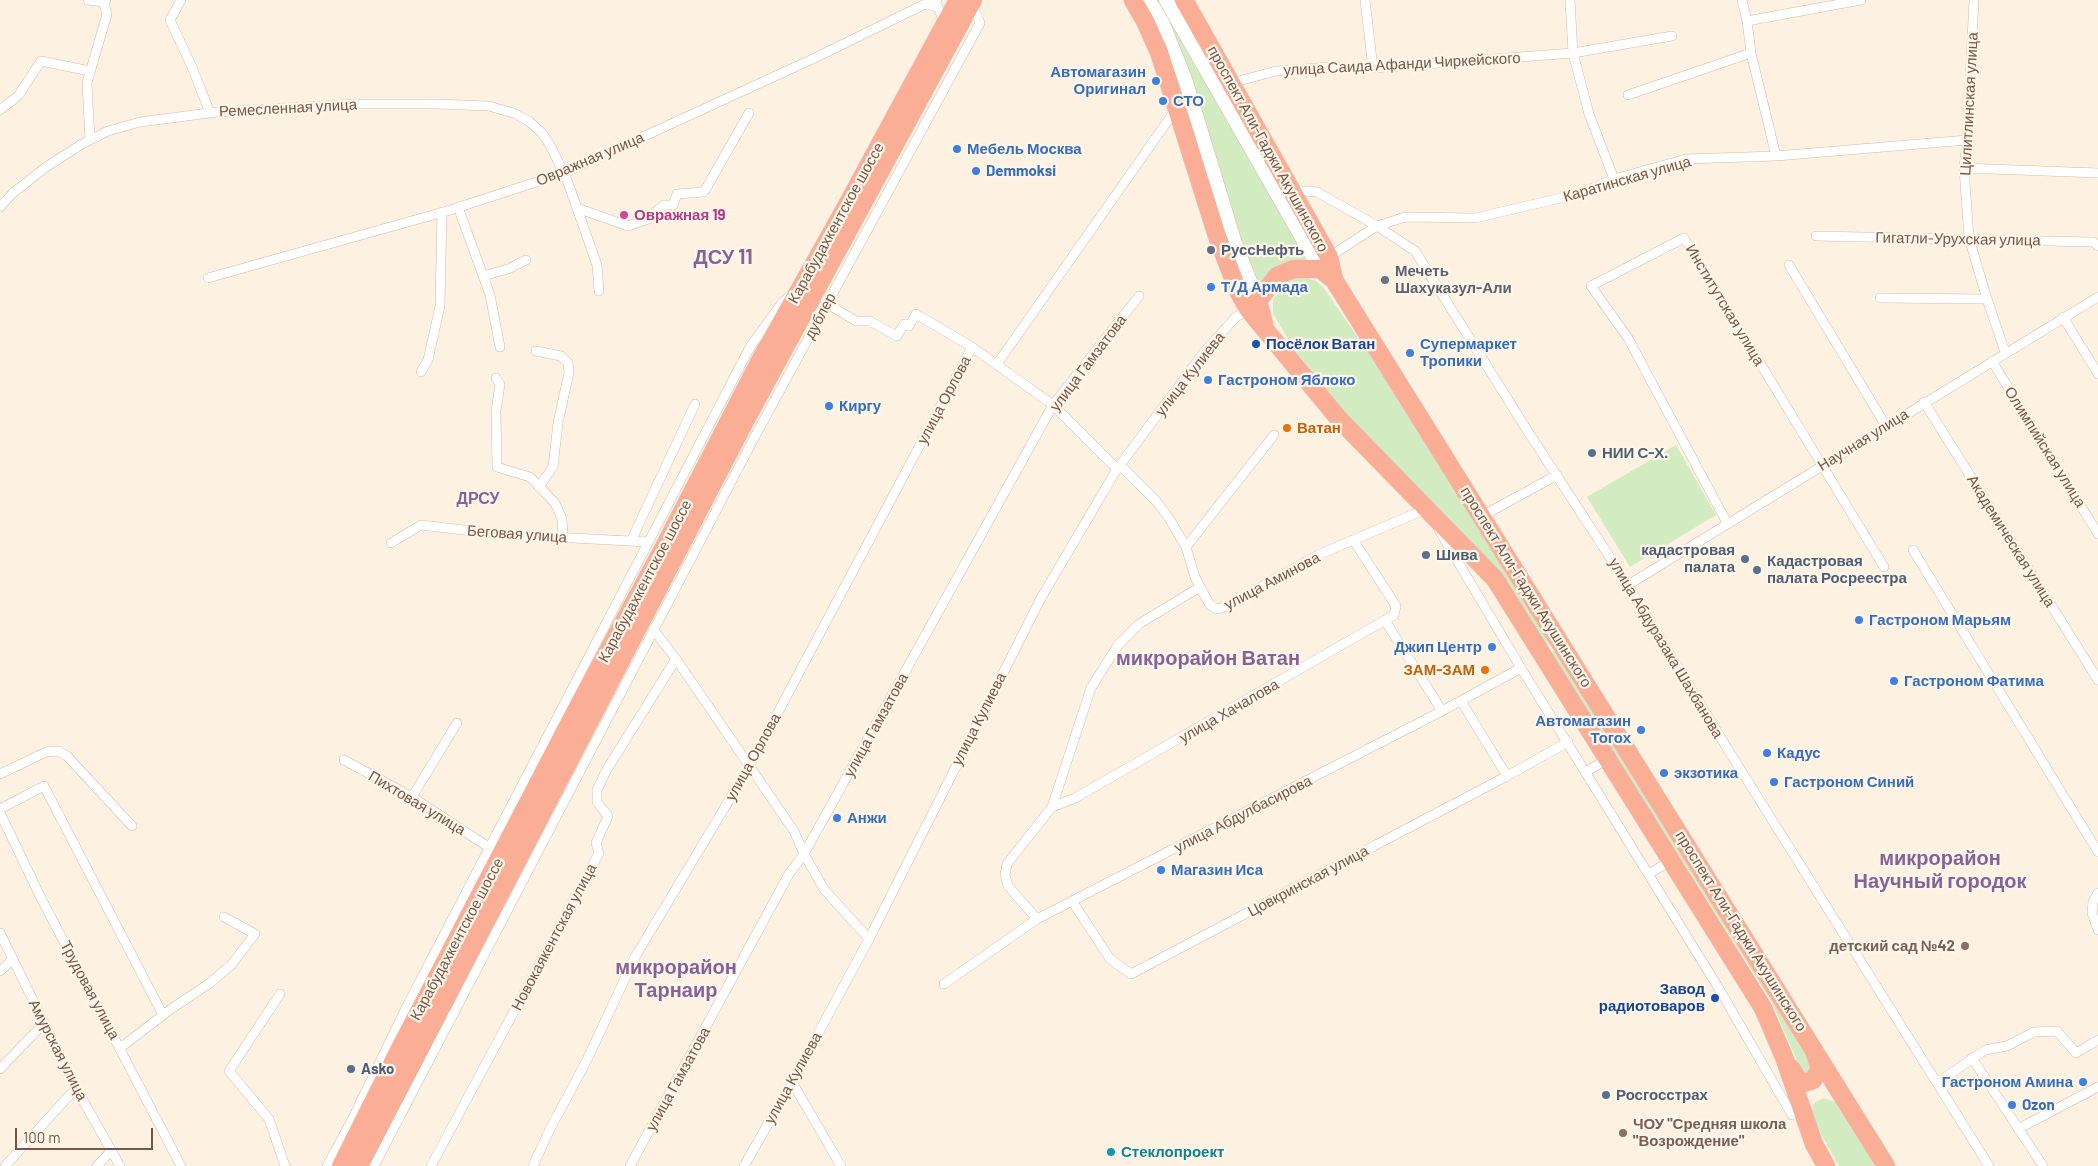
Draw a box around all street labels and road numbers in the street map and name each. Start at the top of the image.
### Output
street label: Цилитлинская улица [1956,32,1982,176]
street label: проспект Али-Гаджи Акушинского [1204,43,1332,255]
street label: улица Саида Афанди Чиркейского [1283,49,1521,79]
street label: Ремесленная улица [219,95,357,121]
street label: Овражная улица [533,128,647,190]
street label: Карабудахкентское шоссе [784,139,888,307]
street label: Каратинская улица [1561,152,1693,206]
street label: Гигатли-Урухская улица [1875,229,2041,249]
street label: Институтская улица [1682,241,1768,369]
street label: дублер [800,290,840,342]
street label: улица Гамзатова [1046,311,1130,415]
street label: улица Кулиева [1152,328,1228,420]
street label: улица Орлова [913,353,975,447]
street label: Олимпийская улица [2001,383,2089,511]
street label: Научная улица [1814,405,1912,475]
street label: Академическая улица [1963,472,2059,610]
street label: проспект Али-Гаджи Акушинского [1457,483,1595,691]
street label: Карабудахкентское шоссе [594,497,696,665]
street label: Беговая улица [466,522,568,546]
street label: улица Аминова [1221,548,1323,614]
street label: улица Абдуразака Шахбанова [1605,555,1727,741]
street label: улица Гамзатова [840,670,912,780]
street label: улица Кулиева [948,670,1010,768]
street label: улица Хачалова [1176,675,1282,747]
street label: улица Орлова [722,710,784,804]
street label: Пихтовая улица [365,767,469,839]
street label: улица Абдулбасирова [1171,771,1315,857]
street label: проспект Али-Гаджи Акушинского [1672,827,1810,1035]
street label: Цовкринская улица [1245,842,1371,920]
street label: Карабудахкентское шоссе [406,855,508,1023]
street label: Новокаякентская улица [508,860,600,1014]
street label: Трудовая улица [56,938,124,1042]
street label: Амурская улица [25,996,91,1104]
street label: улица Гамзатова [642,1024,714,1134]
street label: улица Кулиева [760,1029,826,1127]

